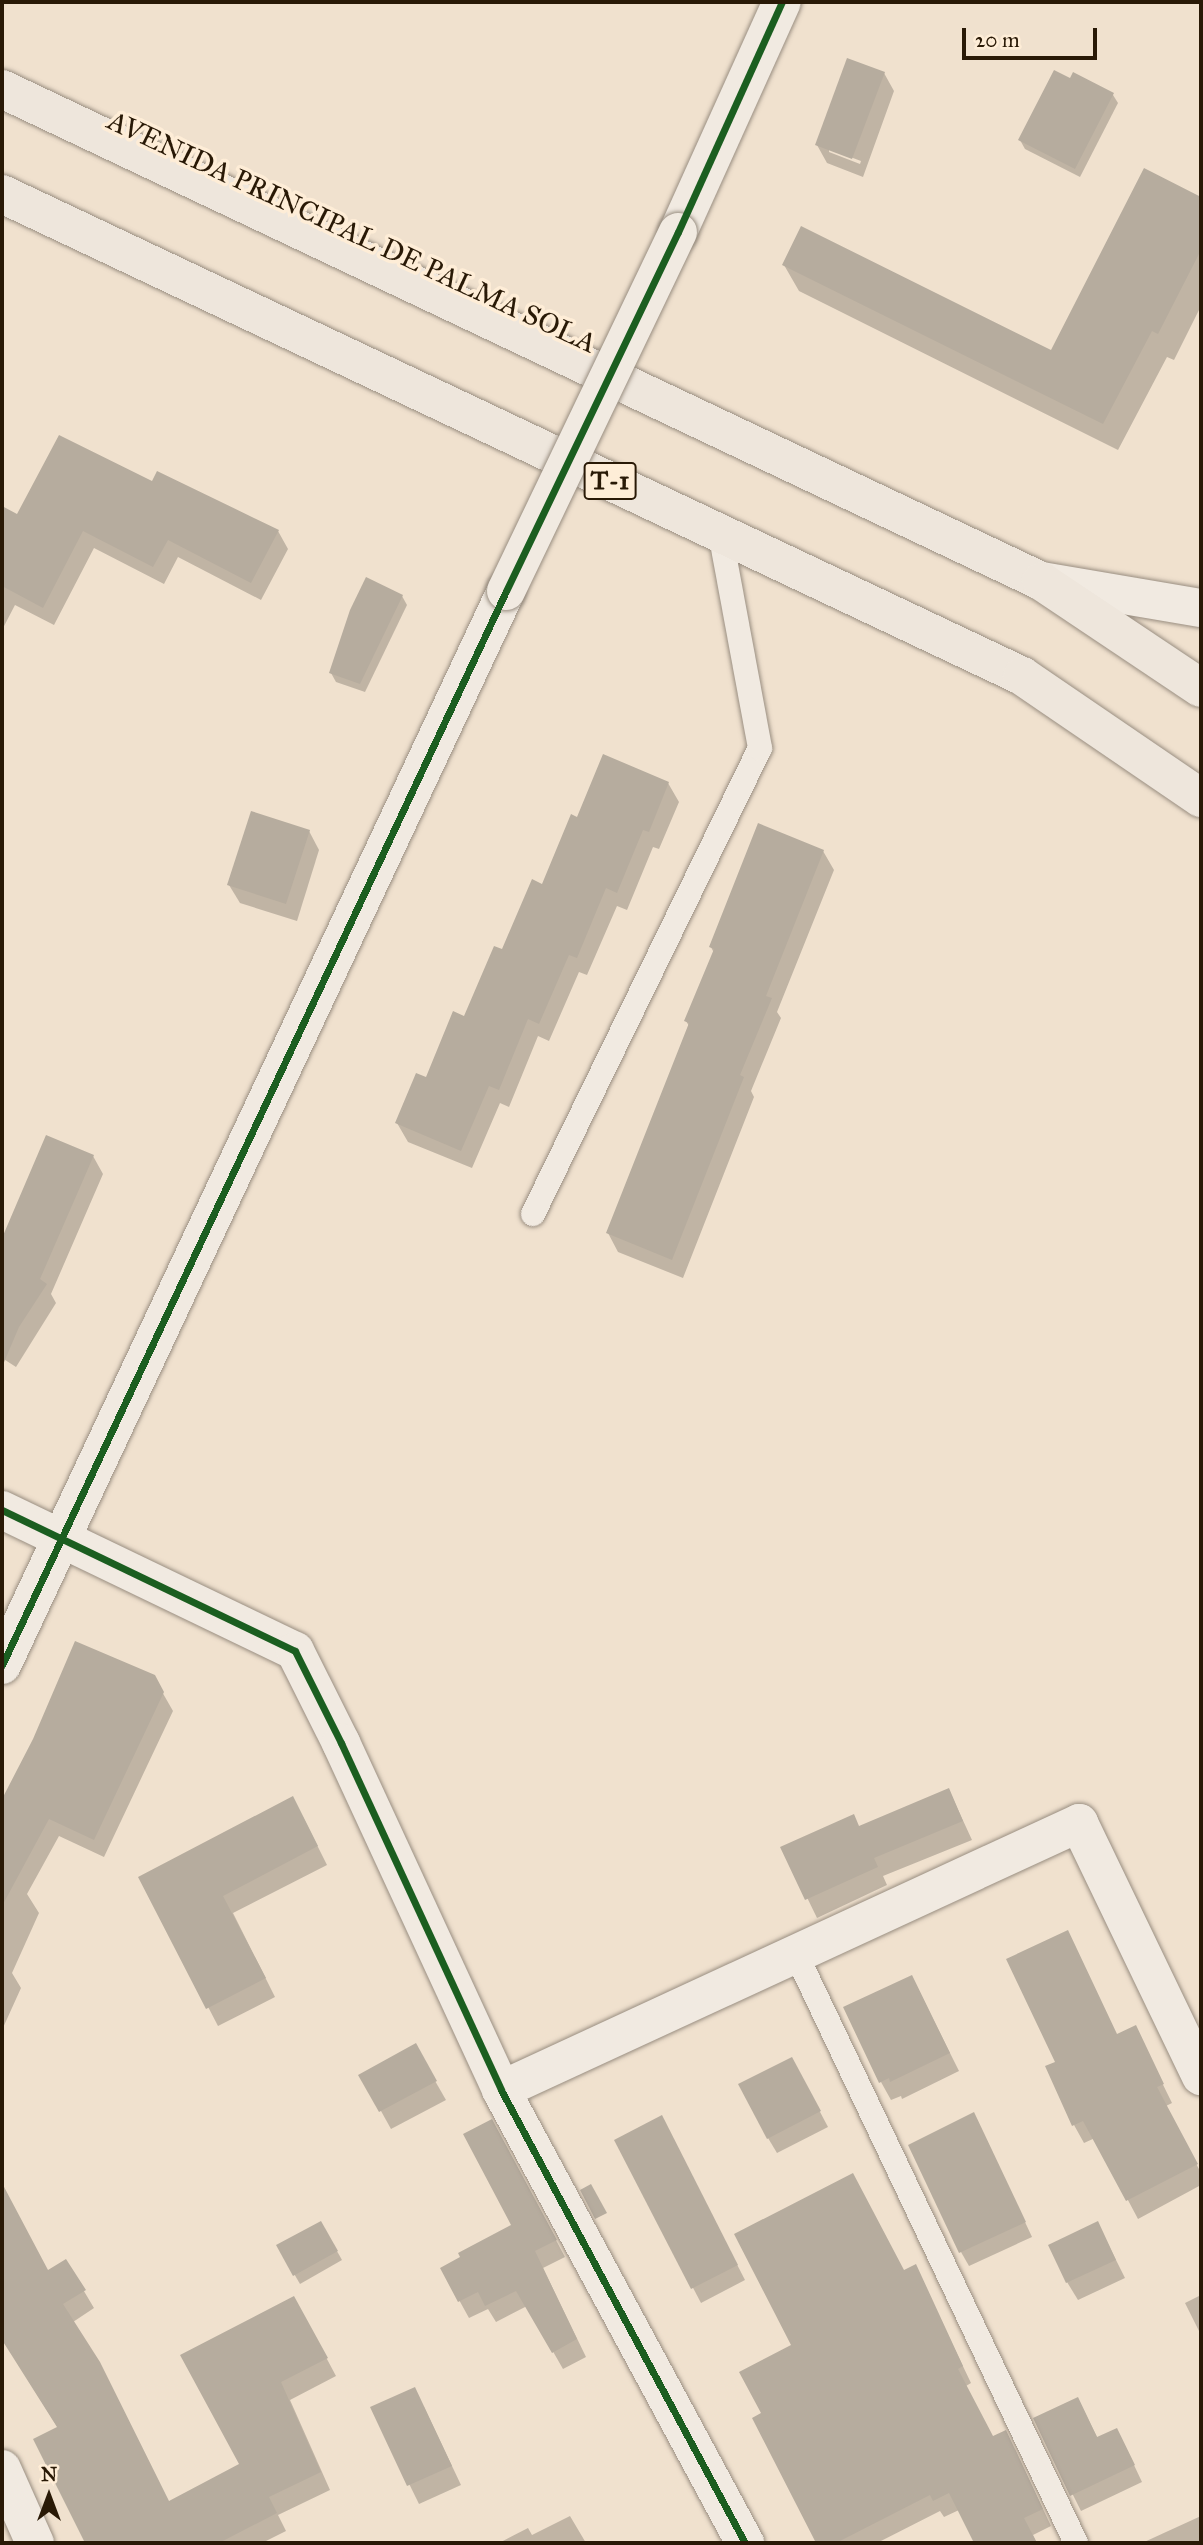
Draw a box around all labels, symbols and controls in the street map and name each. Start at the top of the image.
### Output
scale bar [965,14,1100,58]
text: 20 m [975,27,1020,53]
street label: AVENIDA PRINCIPAL DE PALMA SOLA [102,104,602,360]
road number: T-1 [582,458,638,503]
north arrow [14,2461,84,2531]
text: N [41,2463,57,2486]

